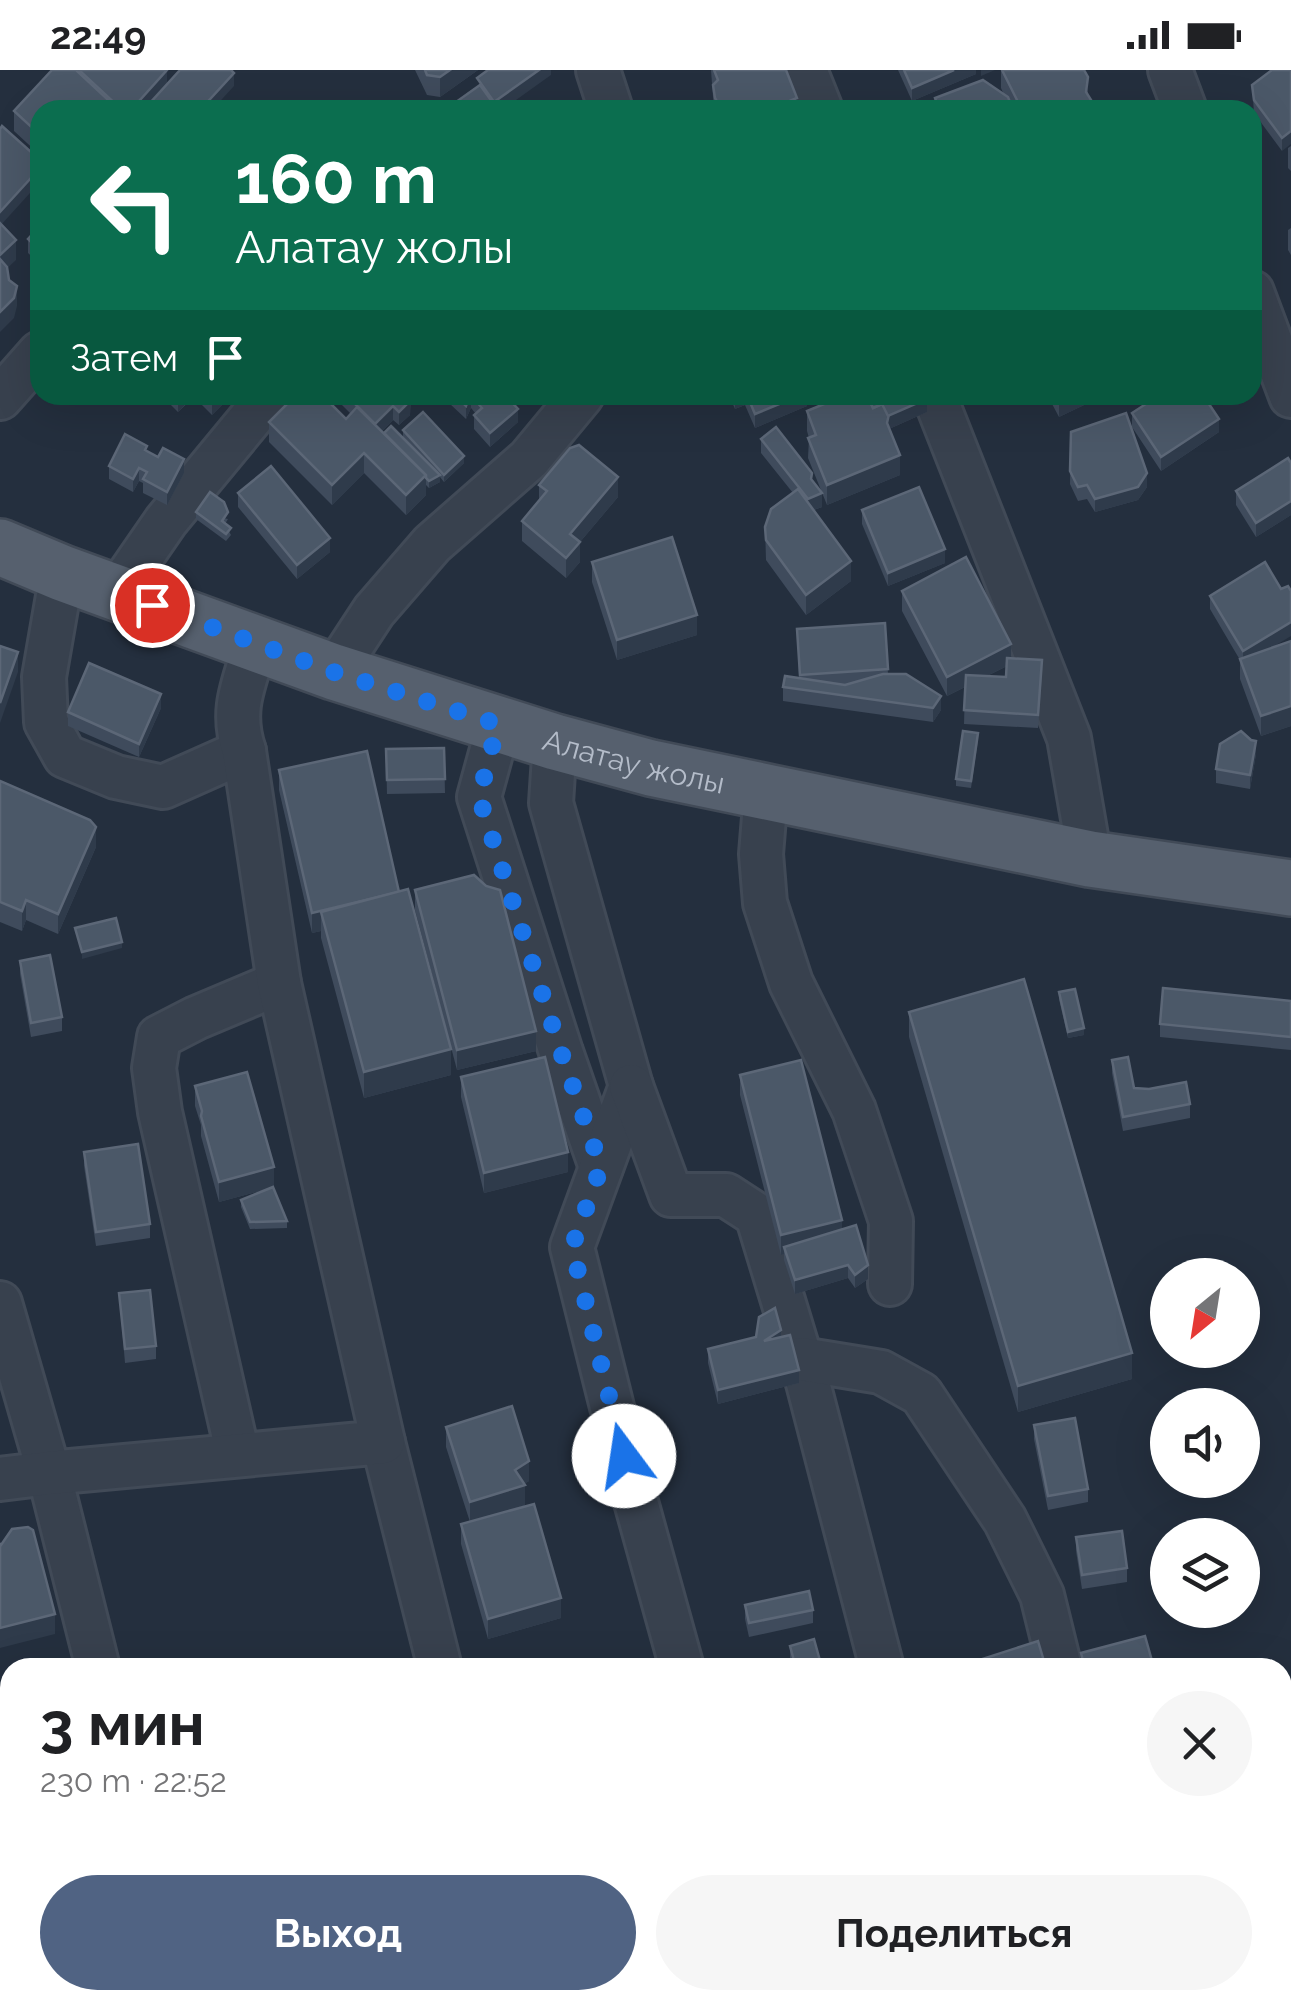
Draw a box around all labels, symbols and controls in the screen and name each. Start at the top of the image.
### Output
text: 22:49 [50,13,146,58]
text: 160 m [235,137,437,219]
icon: left [70,140,200,270]
text: Алатау жолы [235,221,513,274]
icon: arrive [198,330,253,385]
text: Затем [70,335,178,380]
pin [110,563,195,648]
icon: arrive [125,578,180,633]
street label: Алатау жолы [539,722,728,800]
north arrow [1150,1258,1260,1368]
map controls [1150,1258,1260,1628]
button: sound [1150,1388,1260,1498]
position arrow [572,1404,676,1508]
button: layers [1150,1518,1260,1628]
text: 3 мин [40,1689,205,1759]
button: close [1147,1691,1252,1796]
text: 230 m · 22:52 [40,1762,227,1799]
button: Выход [40,1875,636,1990]
button: Поделиться [656,1875,1252,1990]

